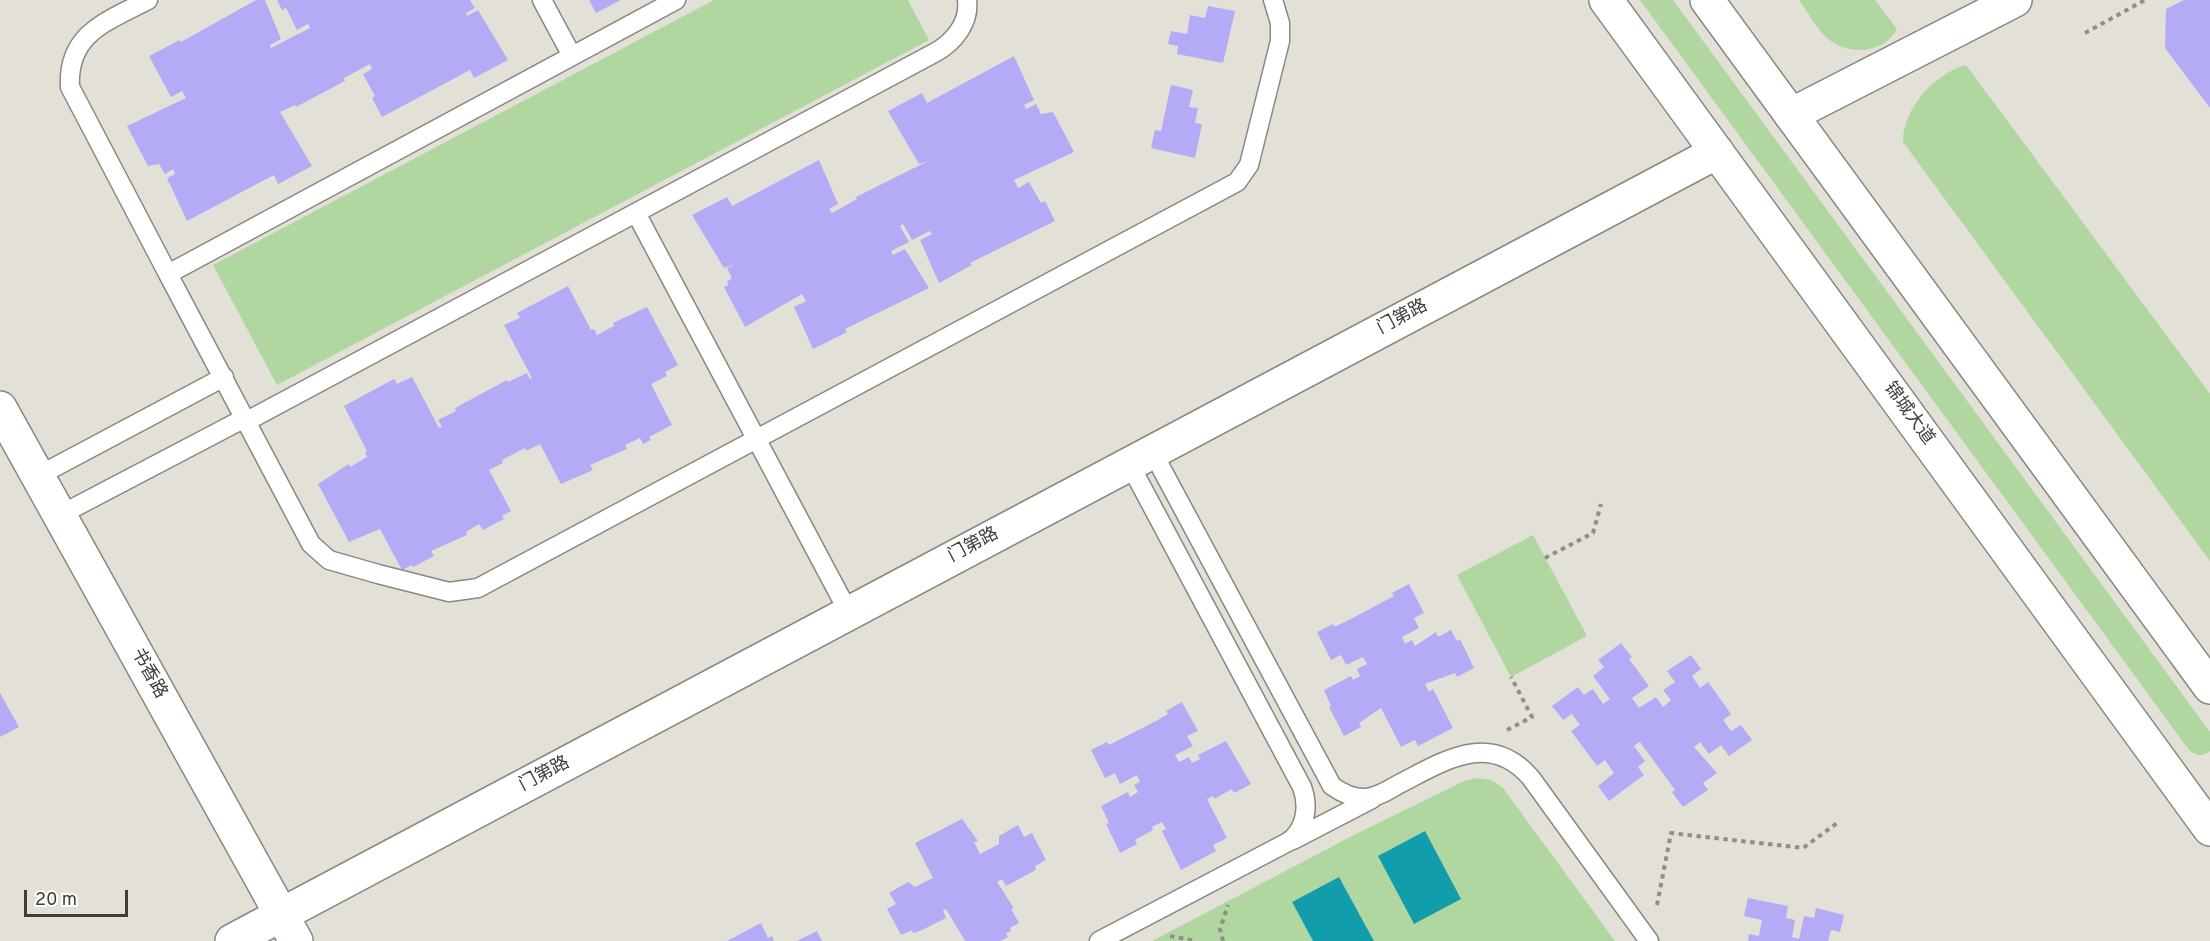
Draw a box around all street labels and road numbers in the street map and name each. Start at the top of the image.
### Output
street label: 门第路 [1374,296,1432,340]
street label: 锦城大道 [1878,379,1938,449]
street label: 门第路 [945,524,1003,568]
street label: 书香路 [125,645,171,703]
street label: 门第路 [516,753,574,797]

